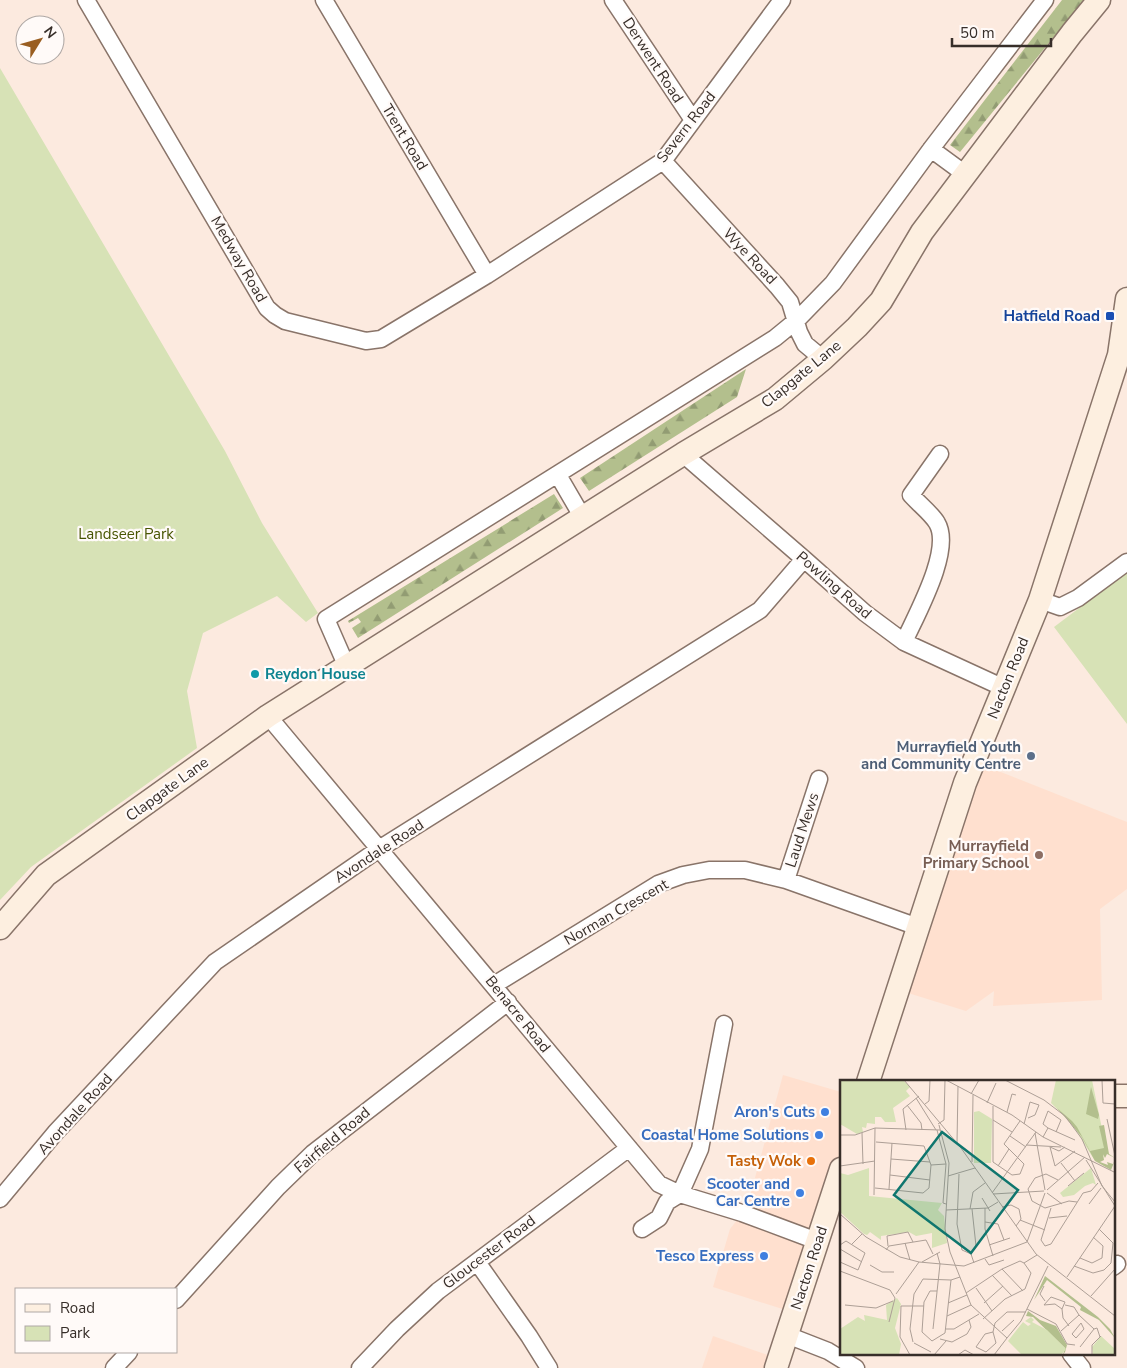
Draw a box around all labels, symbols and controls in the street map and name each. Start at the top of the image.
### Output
street label: Derwent Road [618,13,688,107]
north arrow [15,15,65,65]
scale bar [952,15,1051,47]
text: N [39,23,61,42]
text: 50 m [960,23,995,43]
street label: Severn Road [652,87,720,167]
street label: Trent Road [377,100,433,174]
street label: Medway Road [206,212,272,306]
street label: Wye Road [719,223,781,289]
place label: Hatfield Road [1003,306,1100,326]
marker: Hatfield Road [1104,310,1116,322]
street label: Clapgate Lane [757,336,845,412]
park label: Landseer Park [78,524,174,544]
street label: Powling Road [792,547,876,623]
street label: Nacton Road [982,634,1034,722]
place label: Reydon House [265,664,366,684]
marker: Reydon House [249,668,261,680]
place label: Murrayfield Youth and Community Centre [861,737,1021,774]
marker: Murrayfield Youth and Community Centre [1025,750,1037,762]
street label: Clapgate Lane [122,752,212,826]
street label: Laud Mews [781,790,823,870]
street label: Avondale Road [330,815,428,887]
place label: Murrayfield Primary School [923,836,1029,873]
marker: Murrayfield Primary School [1033,849,1045,861]
street label: Norman Crescent [560,874,672,950]
street label: Benacre Road [481,971,555,1057]
street label: Avondale Road [33,1069,117,1159]
inset map [840,1080,1114,1356]
street label: Fairfield Road [290,1102,374,1178]
place label: Aron's Cuts [734,1102,815,1122]
marker: Aron's Cuts [819,1106,831,1118]
place label: Coastal Home Solutions [641,1125,809,1145]
marker: Coastal Home Solutions [813,1129,825,1141]
place label: Tasty Wok [727,1151,802,1171]
marker: Tasty Wok [805,1155,817,1167]
place label: Scooter and Car Centre [707,1174,790,1211]
marker: Scooter and Car Centre [794,1187,806,1199]
street label: Gloucester Road [439,1211,539,1293]
street label: Nacton Road [786,1224,832,1312]
place label: Tesco Express [656,1246,754,1266]
marker: Tesco Express [758,1250,770,1262]
legend [15,1288,178,1353]
text: Road [60,1298,95,1318]
text: Park [60,1323,90,1343]

